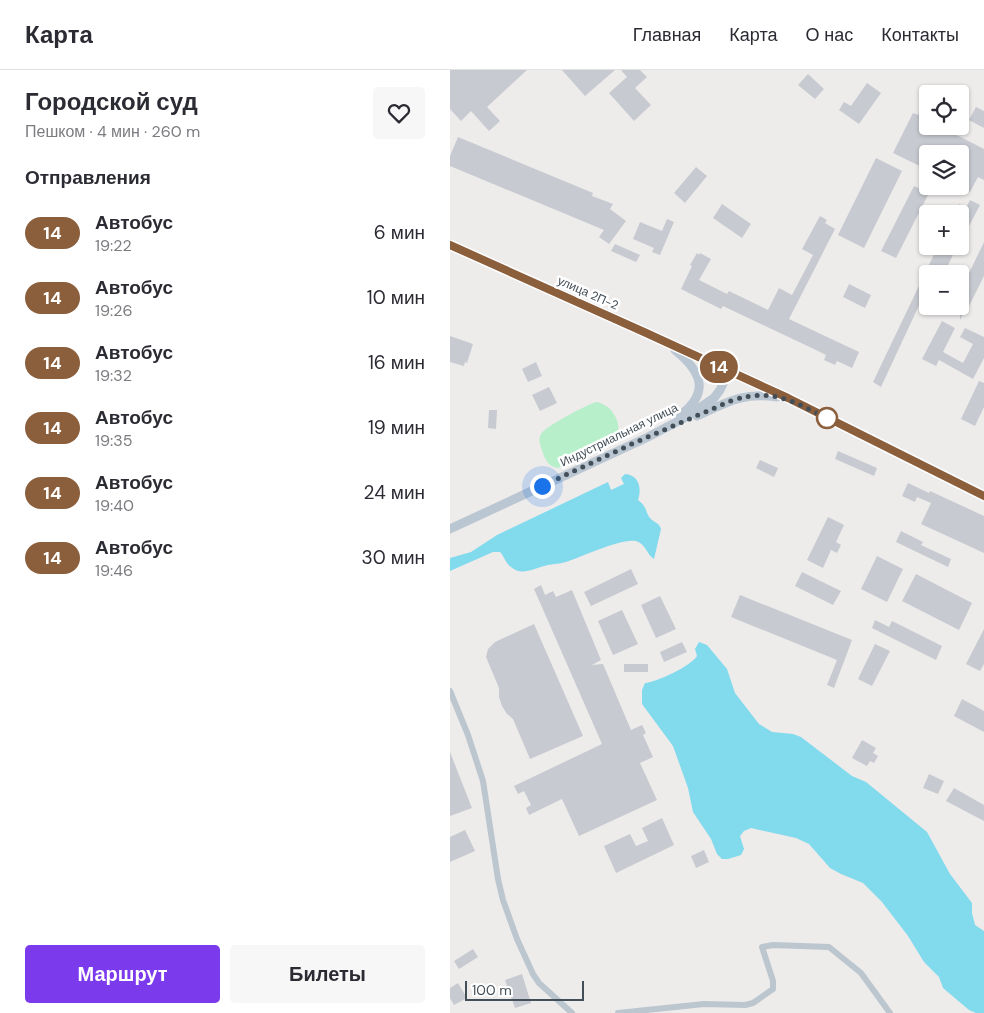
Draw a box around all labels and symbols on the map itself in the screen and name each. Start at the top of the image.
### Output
street label: улица 2П-2 [555,272,621,314]
line badge: 14 [696,351,742,383]
street label: Индустриальная улица [558,399,681,470]
unlabelled marker [816,407,838,429]
your location [530,474,555,499]
scale bar [465,978,584,1001]

